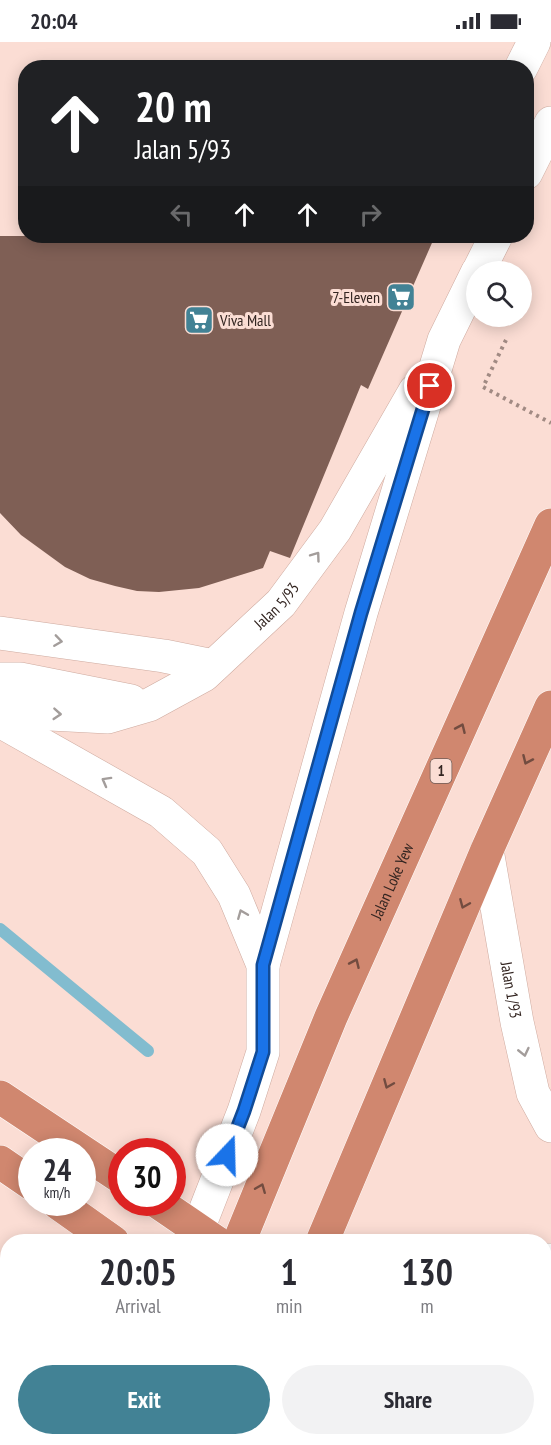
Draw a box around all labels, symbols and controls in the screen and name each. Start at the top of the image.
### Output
text: 20:04 [30,7,78,35]
text: 20 m [135,79,212,134]
icon: ahead [36,84,114,162]
text: Jalan 5/93 [135,132,231,166]
icon: left [165,198,198,231]
icon: ahead [228,198,261,231]
icon: ahead [291,198,324,231]
icon: right [354,198,387,231]
map controls [466,261,532,327]
button: search [466,261,532,327]
supermarket icon: 7-Eleven [385,281,417,313]
place label: 7-Eleven [332,287,380,307]
supermarket icon: Viva Mall [183,304,215,336]
place label: Viva Mall [219,310,271,330]
pin [404,360,455,411]
icon: arrive [413,369,446,402]
one-way arrow [308,552,319,563]
street label: Jalan 5/93 [249,578,303,634]
one-way arrow [53,635,63,647]
one-way arrow [53,707,62,720]
one-way arrow [453,723,465,734]
one-way arrow [522,754,534,765]
road number: 1 [430,759,452,783]
one-way arrow [102,777,112,788]
street label: Jalan Loke Yew [366,839,418,923]
one-way arrow [459,898,471,909]
one-way arrow [237,909,249,920]
one-way arrow [348,959,360,970]
street label: Jalan 1/93 [496,959,526,1020]
one-way arrow [516,1047,529,1057]
one-way arrow [383,1078,395,1089]
position arrow [195,1123,259,1187]
speed limit sign: 30 [108,1138,186,1216]
text: 24 [43,1150,71,1189]
text: km/h [44,1183,70,1202]
one-way arrow [254,1183,266,1194]
text: 20:05 [99,1248,177,1295]
text: 1 [280,1248,298,1295]
text: 130 [401,1248,453,1295]
text: Arrival [115,1293,161,1319]
text: min [276,1293,302,1319]
text: m [421,1293,434,1319]
button: Exit [18,1365,270,1434]
button: Share [282,1365,534,1434]

